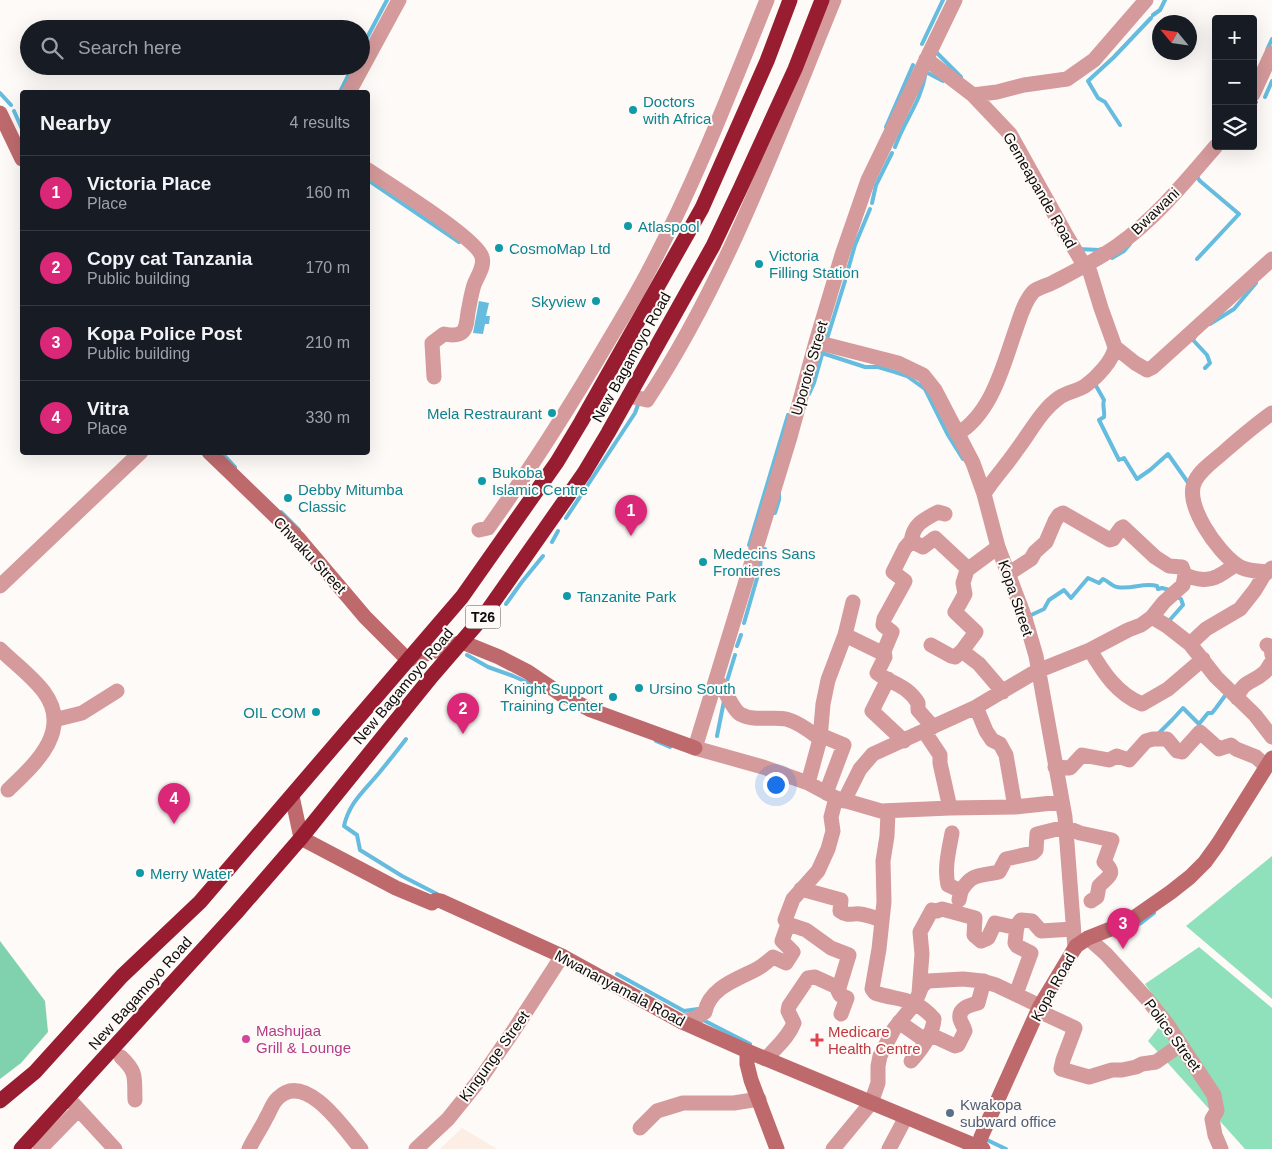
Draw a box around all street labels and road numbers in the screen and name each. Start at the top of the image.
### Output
street label: Gemeapande Road [1000,129,1080,251]
street label: Bwawani [1128,184,1182,238]
street label: New Bagamoyo Road [588,289,674,425]
street label: Uporoto Street [787,318,831,417]
street label: Chwaku Street [270,513,350,597]
street label: Kopa Street [995,558,1037,639]
road number: T26 [466,606,500,628]
street label: New Bagamoyo Road [350,625,456,747]
street label: New Bagamoyo Road [85,933,195,1053]
street label: Mwananyamala Road [552,946,688,1030]
street label: Kopa Road [1027,950,1079,1024]
street label: Police Street [1141,996,1205,1075]
street label: Kingunge Street [456,1007,533,1105]

